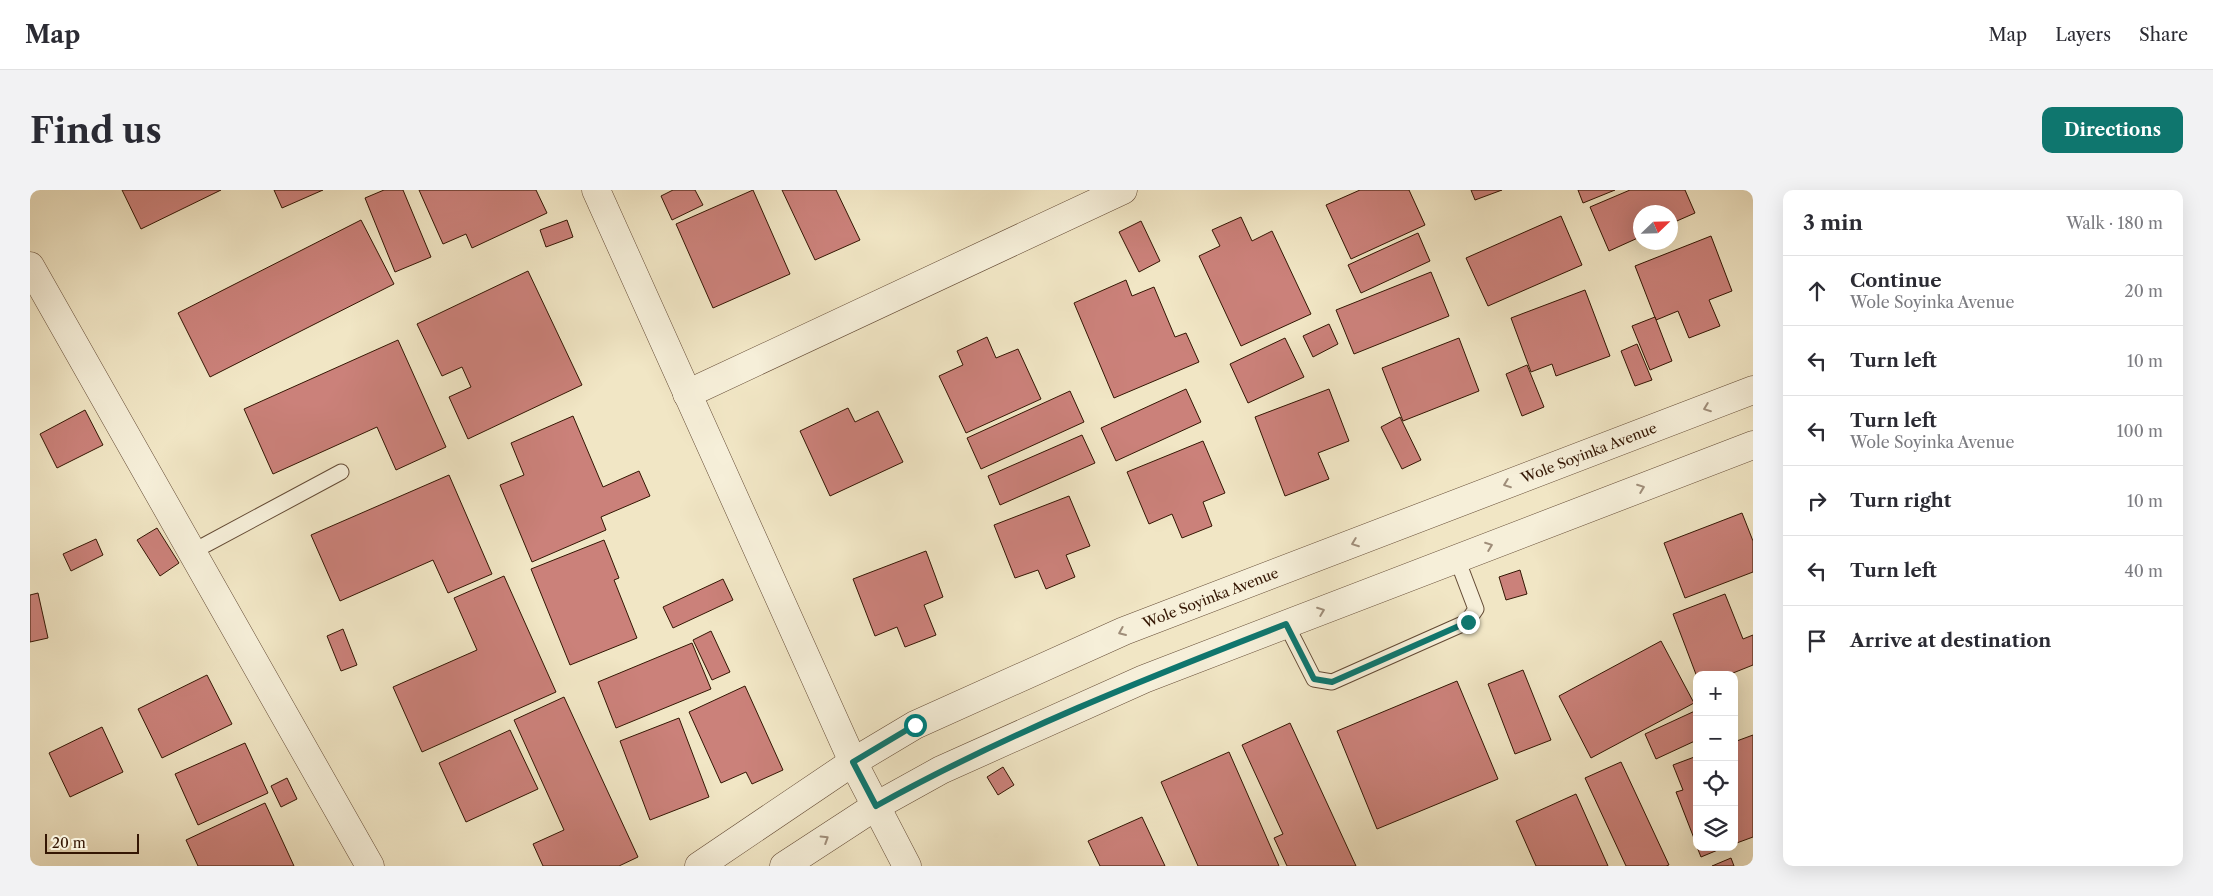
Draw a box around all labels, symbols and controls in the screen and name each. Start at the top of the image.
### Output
text: Map [25,20,80,49]
text: Map [1989,24,2027,46]
text: Layers [2055,24,2111,46]
text: Share [2139,24,2188,46]
button: Directions [2042,107,2183,153]
text: Find us [30,109,162,152]
north arrow [1633,205,1678,250]
text: 3 min [1803,210,1863,235]
text: Walk · 180 m [2066,213,2163,233]
text: Continue [1850,269,1942,292]
icon: ahead [1803,277,1831,305]
text: 20 m [2124,281,2163,301]
text: Wole Soyinka Avenue [1850,292,2014,312]
icon: left [1803,347,1831,375]
text: Turn left [1850,349,1937,372]
text: 10 m [2127,351,2163,371]
one-way arrow [1704,402,1712,412]
text: Turn left [1850,409,1937,432]
icon: left [1803,417,1831,445]
street label: Wole Soyinka Avenue [1518,419,1659,487]
text: 100 m [2117,421,2163,441]
text: Wole Soyinka Avenue [1850,432,2014,452]
one-way arrow [1503,478,1512,489]
one-way arrow [1636,484,1645,494]
icon: right [1803,487,1831,515]
text: Turn right [1850,489,1951,512]
text: 10 m [2127,491,2163,511]
one-way arrow [1351,537,1360,547]
one-way arrow [1484,542,1493,553]
icon: left [1803,557,1831,585]
text: Turn left [1850,559,1937,582]
text: 40 m [2124,561,2163,581]
street label: Wole Soyinka Avenue [1139,564,1281,632]
one-way arrow [1316,607,1325,617]
route end [1457,611,1480,634]
one-way arrow [1118,626,1127,637]
icon: arrive [1803,627,1831,655]
text: Arrive at destination [1850,629,2051,652]
map controls [1693,671,1738,851]
button: + [1693,671,1738,716]
route start [904,714,927,737]
button: − [1693,716,1738,761]
button: locate [1693,761,1738,806]
button: layers [1693,806,1738,851]
scale bar [45,831,139,854]
text: 20 m [52,834,86,852]
one-way arrow [819,836,828,845]

